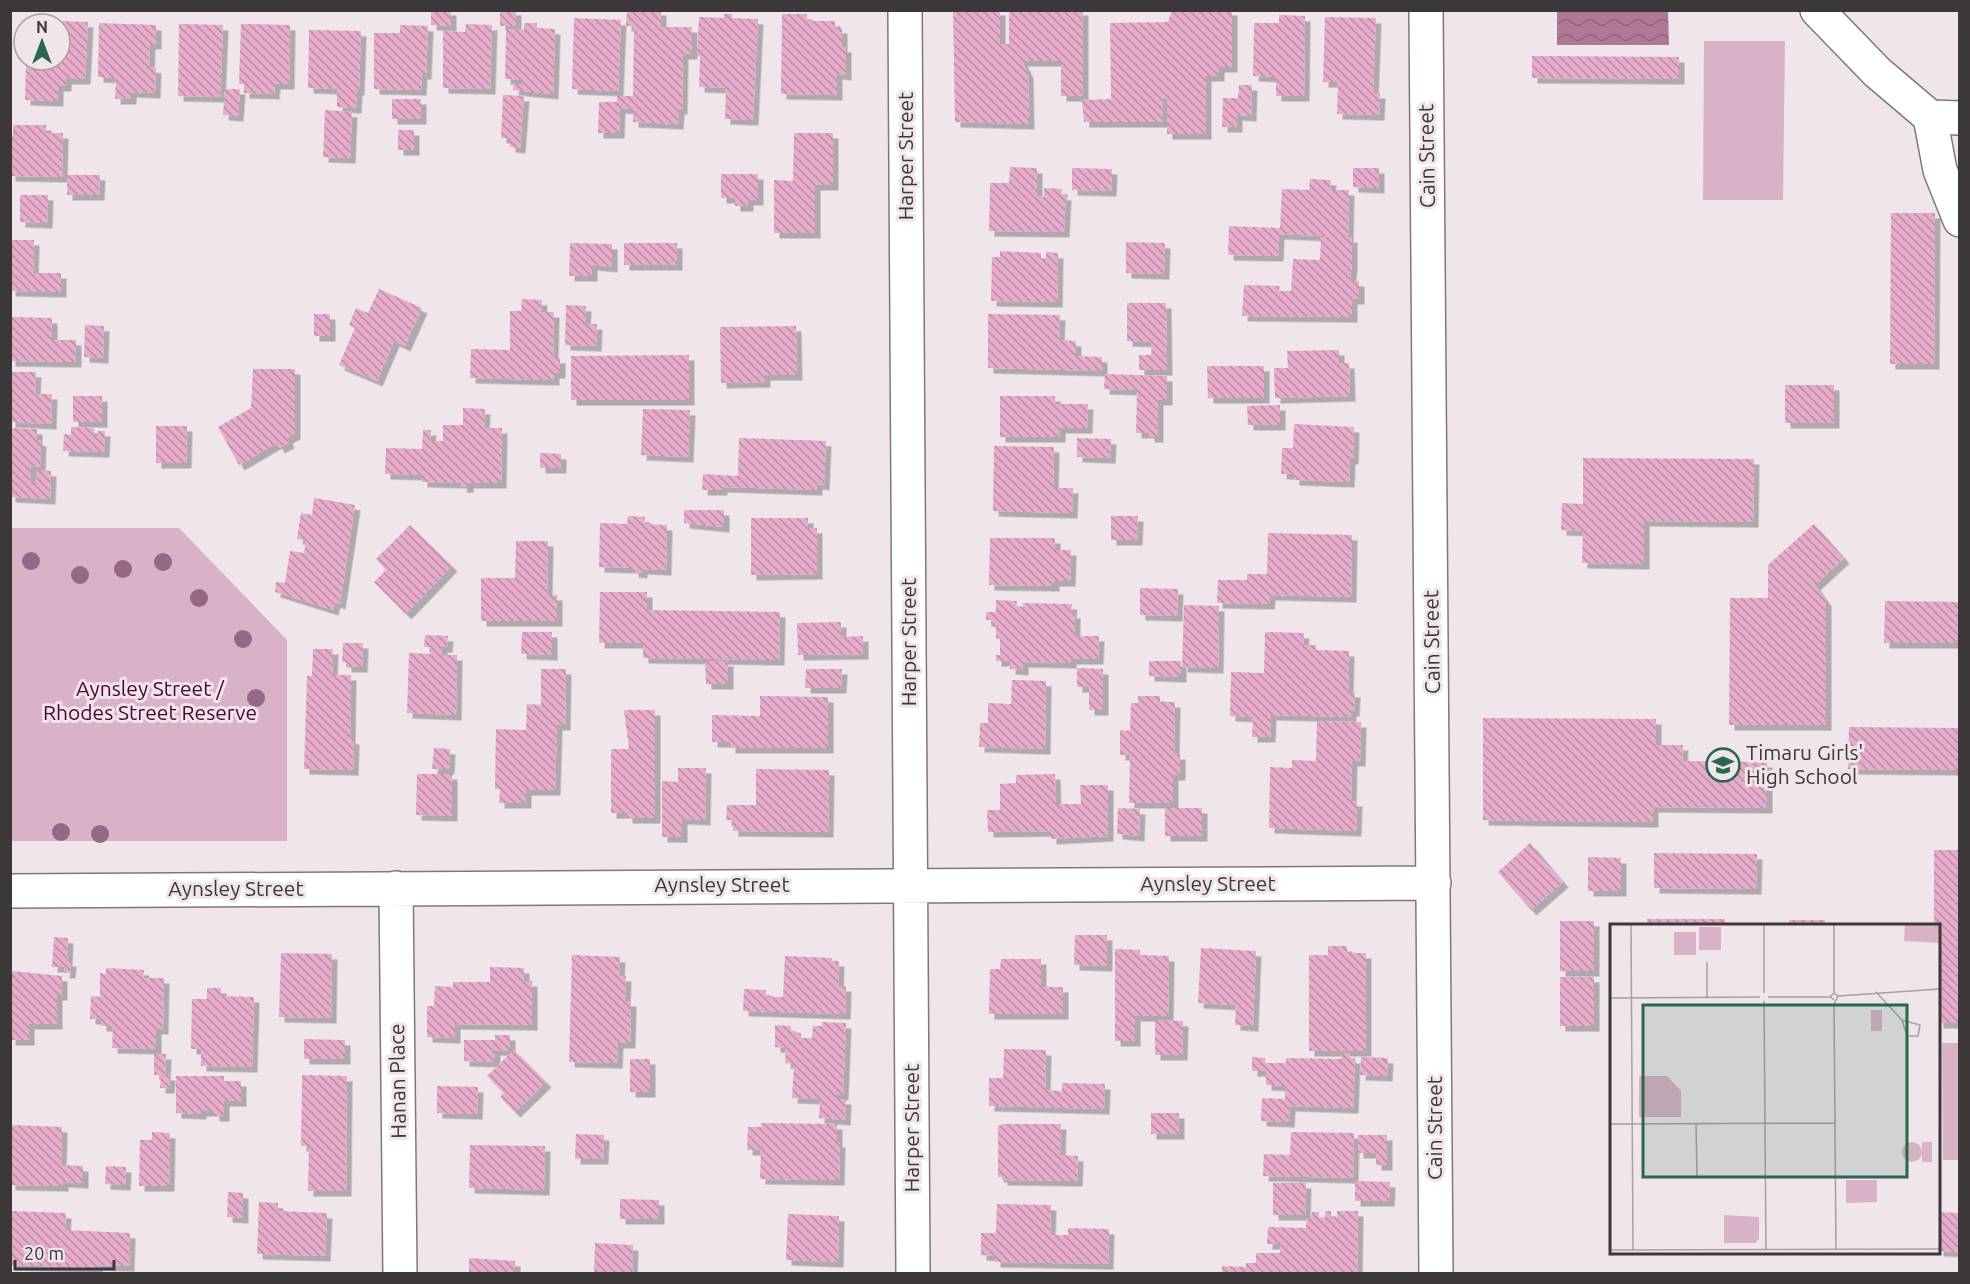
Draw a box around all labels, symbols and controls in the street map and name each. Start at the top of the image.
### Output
north arrow [12,12,72,72]
text: N [36,18,48,36]
street label: Harper Street [893,92,917,220]
street label: Cain Street [1413,104,1439,208]
street label: Harper Street [896,578,920,706]
street label: Cain Street [1418,590,1444,694]
park label: Aynsley Street / Rhodes Street Reserve [43,676,257,724]
place label: Timaru Girls' High School [1746,740,1863,788]
school or university icon: Timaru Girls' High School [1705,747,1741,783]
street label: Aynsley Street [1140,871,1276,895]
street label: Aynsley Street [654,872,790,896]
street label: Aynsley Street [168,876,304,900]
inset map [1610,924,1940,1254]
street label: Hanan Place [384,1023,410,1139]
street label: Harper Street [899,1064,923,1192]
street label: Cain Street [1422,1076,1446,1180]
scale bar [15,1233,114,1271]
text: 20 m [24,1243,64,1263]

